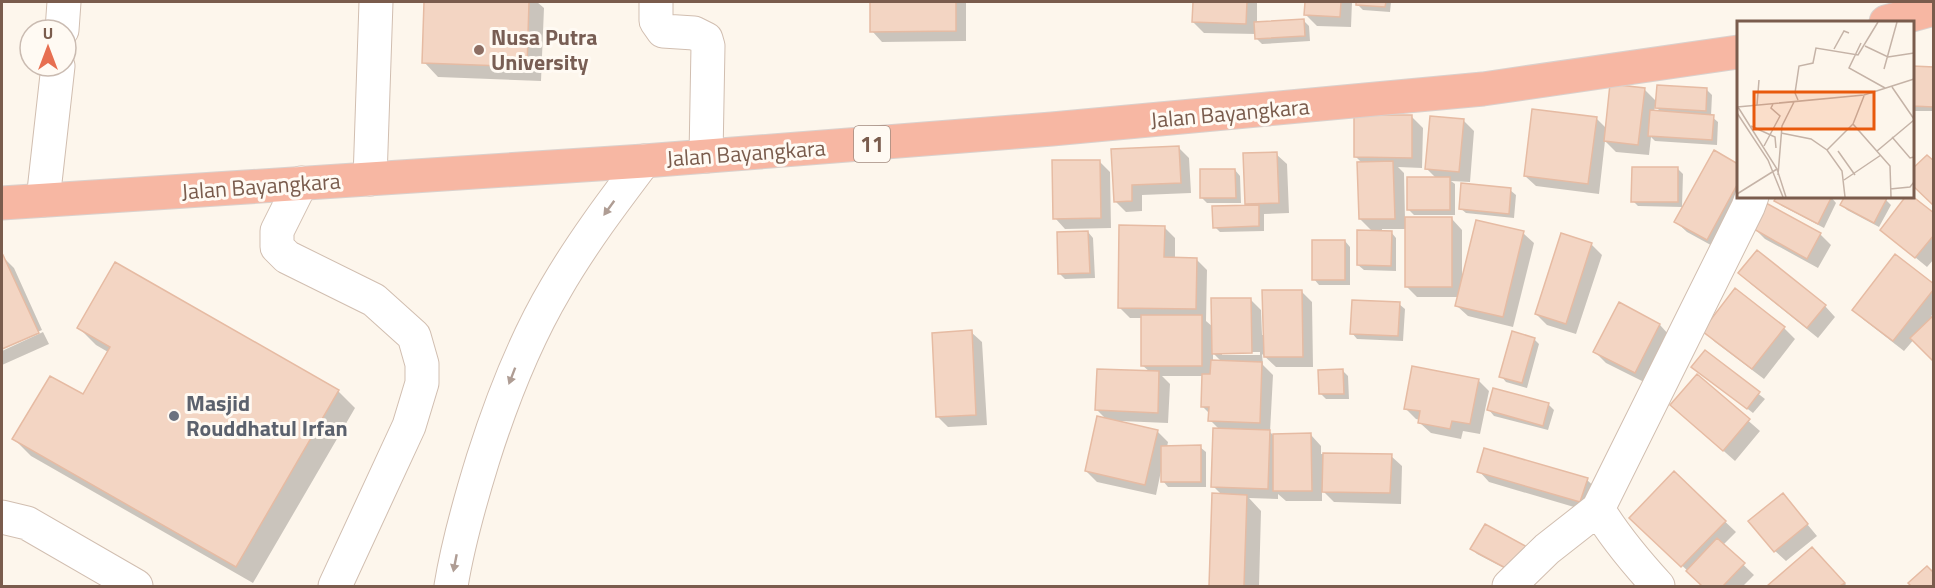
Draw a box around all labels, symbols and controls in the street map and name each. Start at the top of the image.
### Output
north arrow [18,18,78,78]
place label: Nusa Putra University [491,20,597,79]
text: U [43,21,53,45]
inset map [1737,21,1914,198]
marker: Nusa Putra University [472,43,486,57]
street label: Jalan Bayangkara [1149,89,1311,137]
road number: 11 [854,126,890,162]
street label: Jalan Bayangkara [665,130,827,176]
street label: Jalan Bayangkara [180,163,342,209]
one-way arrow [603,199,615,215]
one-way arrow [506,368,516,386]
place label: Masjid Rouddhatul Irfan [186,386,348,445]
marker: Masjid Rouddhatul Irfan [167,409,181,423]
one-way arrow [450,554,460,572]

